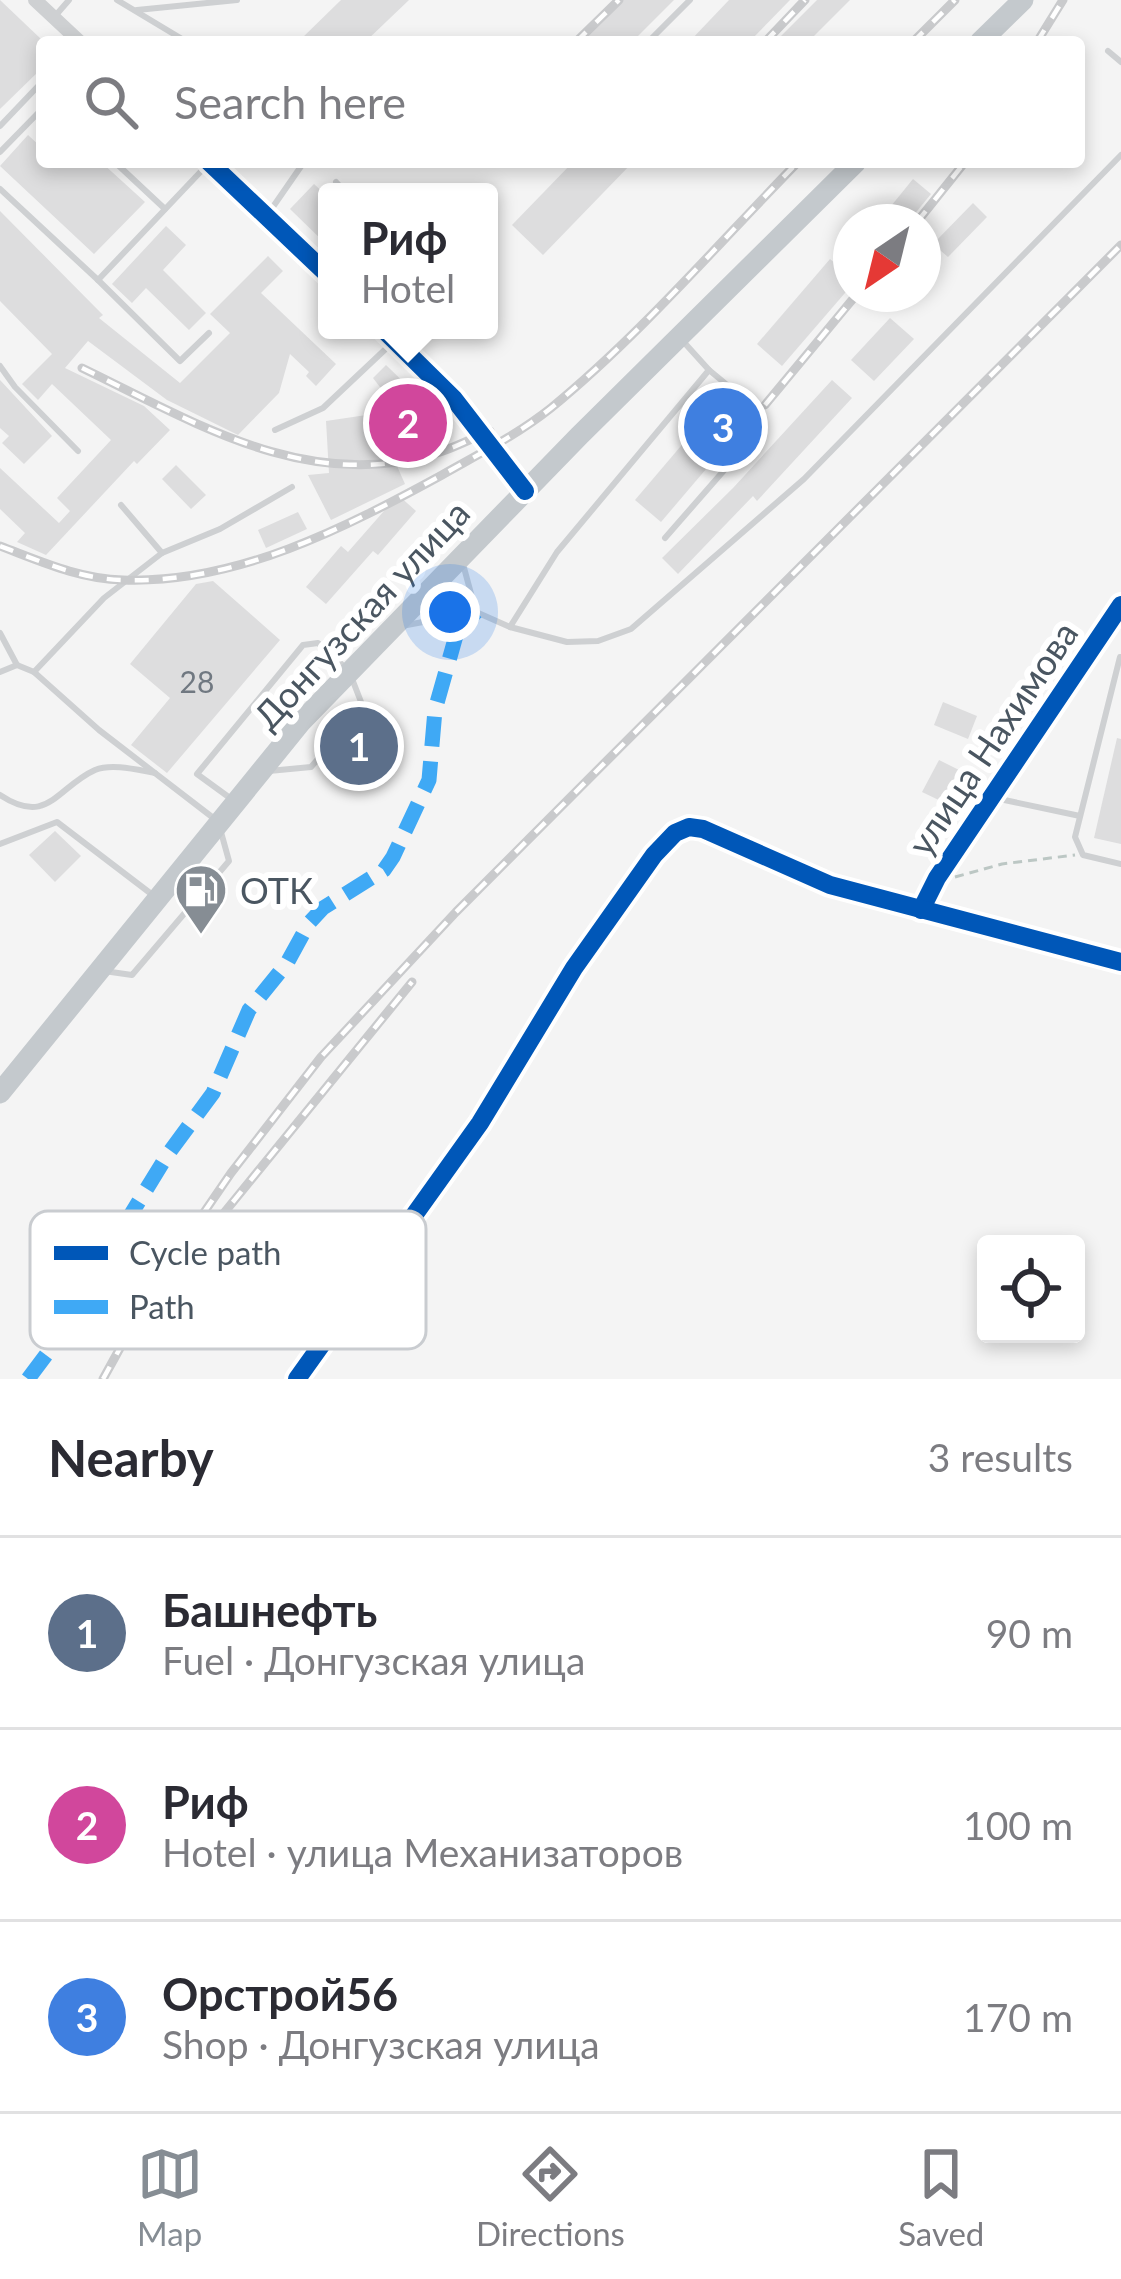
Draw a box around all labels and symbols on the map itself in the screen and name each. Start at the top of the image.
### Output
north arrow [833,204,941,312]
pin: 2 [369,378,447,468]
pin: 3 [684,382,762,472]
street label: Донгузская улица [244,491,478,737]
your location [420,582,480,642]
street label: улица Нахимова [898,613,1086,863]
house number: 28 [180,663,214,699]
pin: 1 [320,701,398,791]
fuel station icon: ОТК [173,862,229,936]
place label: ОТК [240,868,313,912]
legend [30,1211,426,1349]
text: Cycle path [129,1232,281,1272]
text: Path [129,1286,195,1326]

